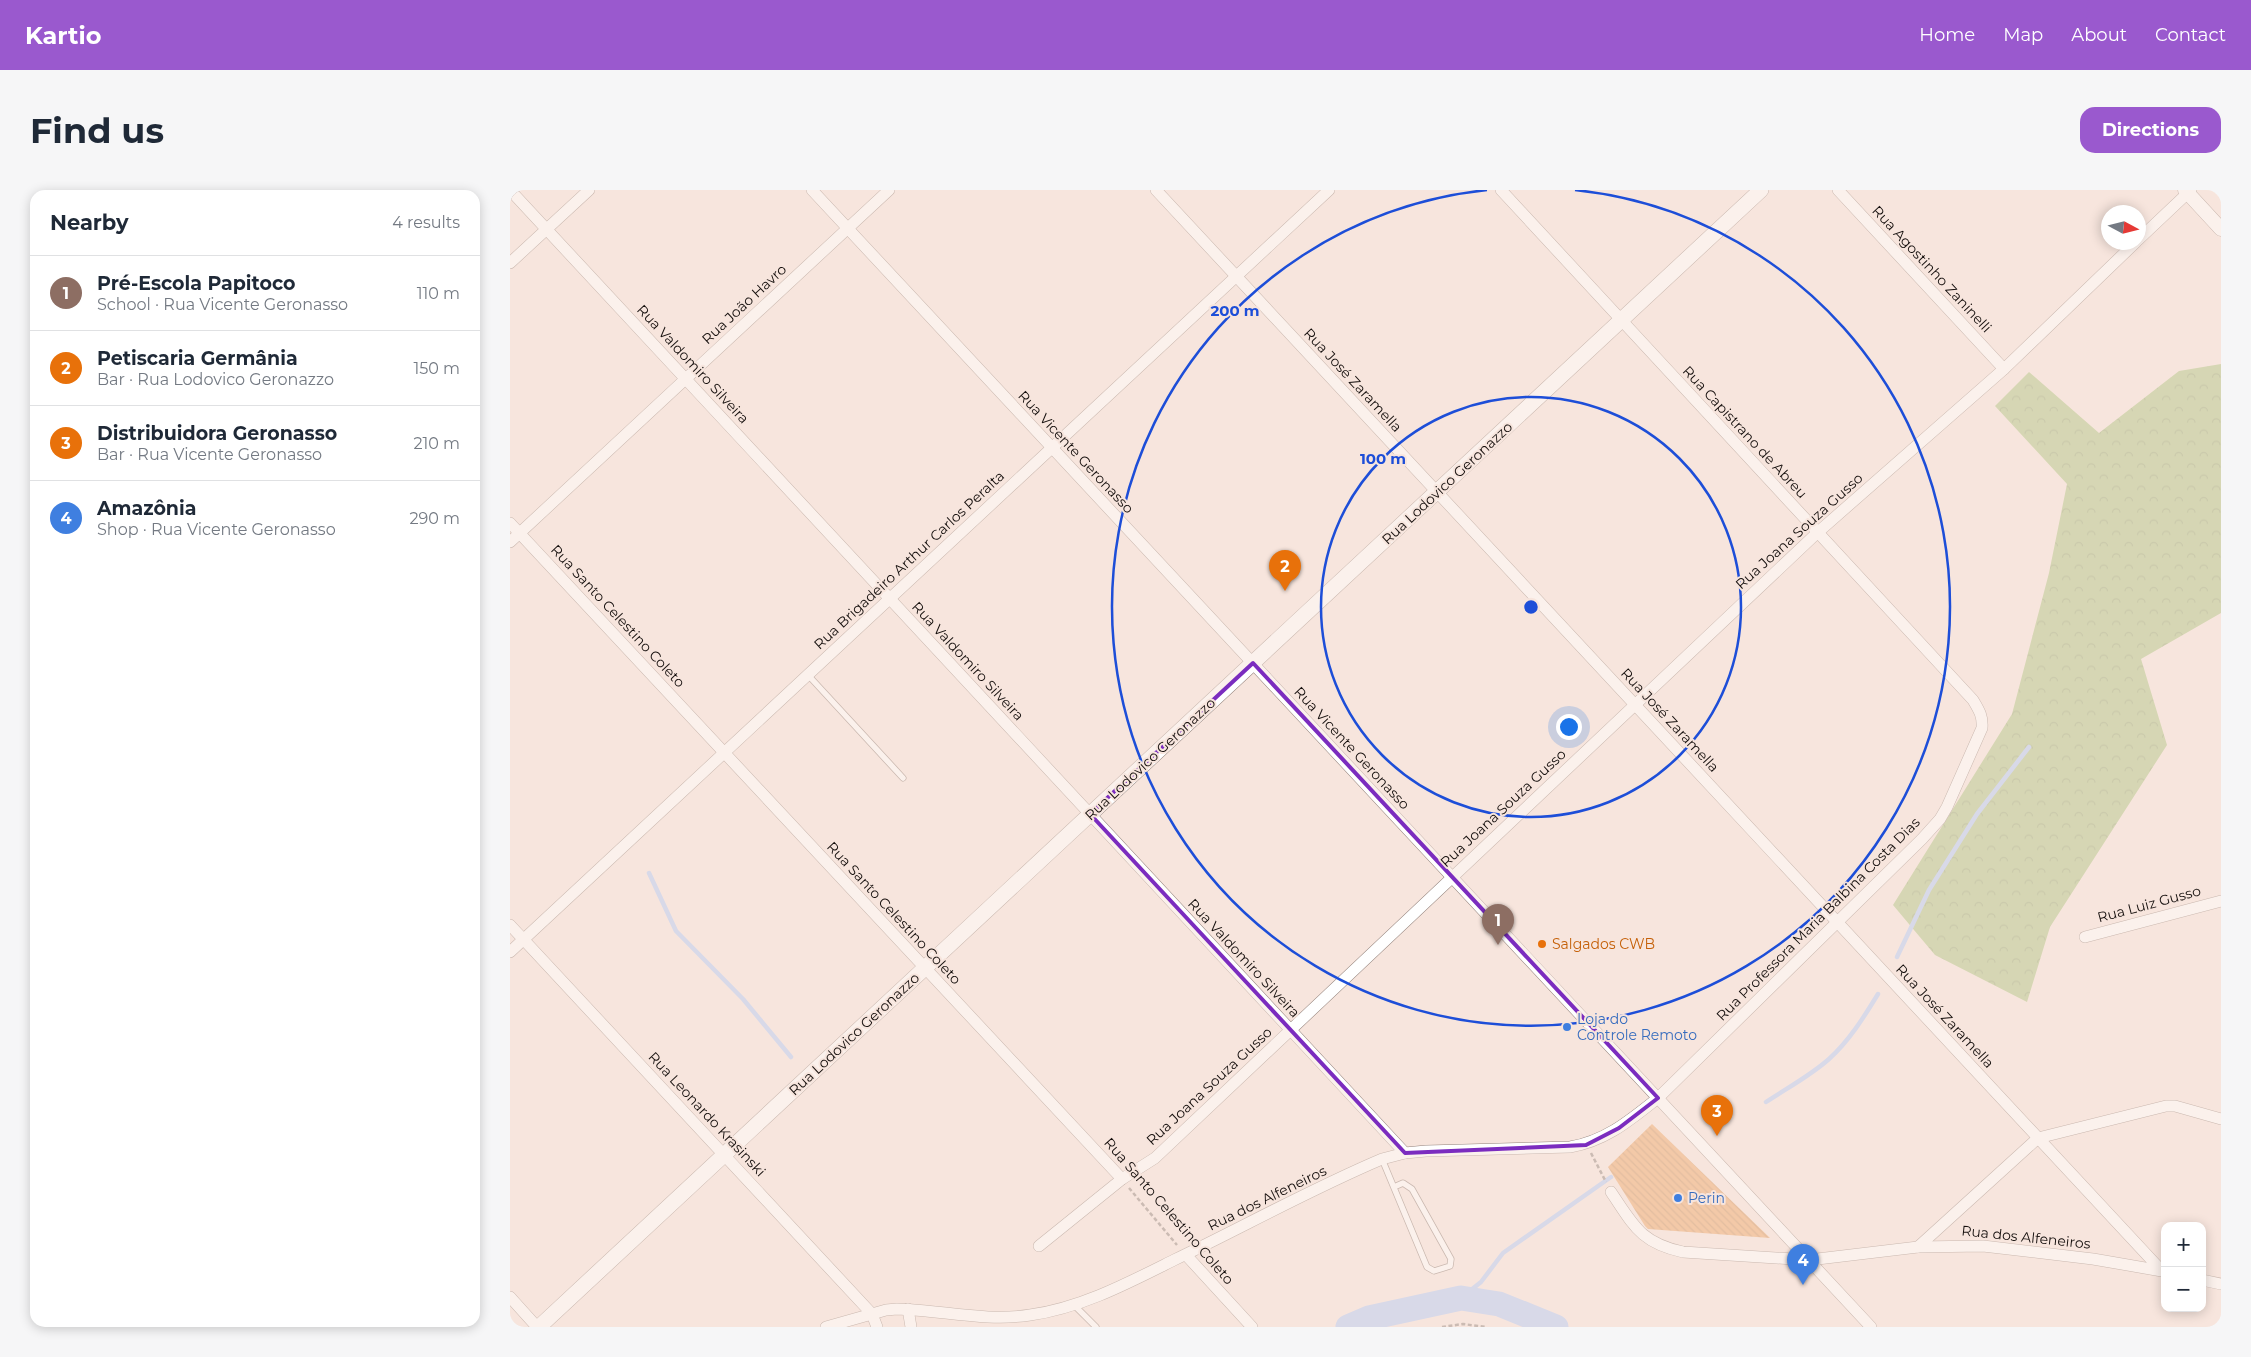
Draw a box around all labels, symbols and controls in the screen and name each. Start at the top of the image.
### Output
text: Kartio [25,21,101,50]
text: Home [1919,24,1975,46]
text: Map [2003,24,2043,46]
text: About [2071,24,2127,46]
text: Contact [2155,24,2226,46]
button: Directions [2080,107,2221,153]
text: Find us [30,109,164,152]
street label: Rua Agostinho Zaninelli [1868,202,1996,336]
north arrow [2101,205,2146,250]
text: Nearby [50,210,129,235]
text: 4 results [392,213,460,232]
street label: Rua João Havro [698,260,790,348]
text: Pré-Escola Papitoco [97,272,296,295]
text: 1 [63,284,69,303]
text: 110 m [417,284,460,303]
text: School · Rua Vicente Geronasso [97,295,348,314]
street label: Rua Valdomiro Silveira [633,301,753,427]
text: 200 m [1210,301,1260,320]
street label: Rua José Zaramella [1300,324,1406,436]
text: Petiscaria Germânia [97,347,298,370]
text: 2 [61,359,71,378]
text: 150 m [413,359,460,378]
street label: Rua Capistrano de Abreu [1679,362,1811,502]
text: Bar · Rua Lodovico Geronazzo [97,370,334,389]
street label: Rua Vicente Geronasso [1014,387,1138,517]
street label: Rua Lodovico Geronazzo [1378,418,1516,548]
text: Distribuidora Geronasso [97,422,337,445]
text: 3 [61,434,71,453]
text: 210 m [413,434,460,453]
text: Bar · Rua Vicente Geronasso [97,445,322,464]
text: 100 m [1360,449,1406,468]
street label: Rua Brigadeiro Arthur Carlos Peralta [810,467,1008,653]
street label: Rua Joana Souza Gusso [1732,469,1867,593]
text: Amazônia [97,497,196,520]
text: 4 [60,509,72,528]
text: 290 m [409,509,460,528]
text: Shop · Rua Vicente Geronasso [97,520,336,539]
street label: Rua Santo Celestino Coleto [547,541,689,691]
pin: 2 [1269,550,1301,591]
street label: Rua Valdomiro Silveira [908,598,1028,724]
centre of rings [1522,598,1540,616]
street label: Rua José Zaramella [1617,664,1723,776]
street label: Rua Vicente Geronasso [1290,683,1414,813]
street label: Rua Lodovico Geronazzo [1081,694,1219,824]
your location [1556,714,1582,740]
street label: Rua Joana Souza Gusso [1436,745,1570,871]
street label: Rua Professora Maria Balbina Costa Dias [1712,813,1924,1025]
street label: Rua Santo Celestino Coleto [823,838,965,988]
street label: Rua Luiz Gusso [2095,881,2203,926]
street label: Rua Valdomiro Silveira [1184,895,1304,1021]
pin: 1 [1482,904,1514,945]
place label: Salgados CWB [1552,935,1655,953]
marker: Salgados CWB [1536,938,1548,950]
street label: Rua José Zaramella [1892,960,1998,1072]
street label: Rua Lodovico Geronazzo [785,969,923,1099]
place label: Loja do Controle Remoto [1577,1010,1697,1044]
marker: Loja do Controle Remoto [1561,1021,1573,1033]
street label: Rua Joana Souza Gusso [1142,1023,1276,1149]
street label: Rua Leonardo Krasinski [644,1048,770,1180]
pin: 3 [1701,1095,1733,1136]
street label: Rua Santo Celestino Coleto [1100,1134,1238,1288]
street label: Rua dos Alfeneiros [1205,1161,1329,1235]
place label: Perin [1688,1189,1725,1207]
marker: Perin [1672,1192,1684,1204]
street label: Rua dos Alfeneiros [1960,1221,2092,1253]
map controls [2161,1222,2206,1312]
button: + [2161,1222,2206,1267]
pin: 4 [1787,1244,1819,1285]
button: − [2161,1267,2206,1312]

